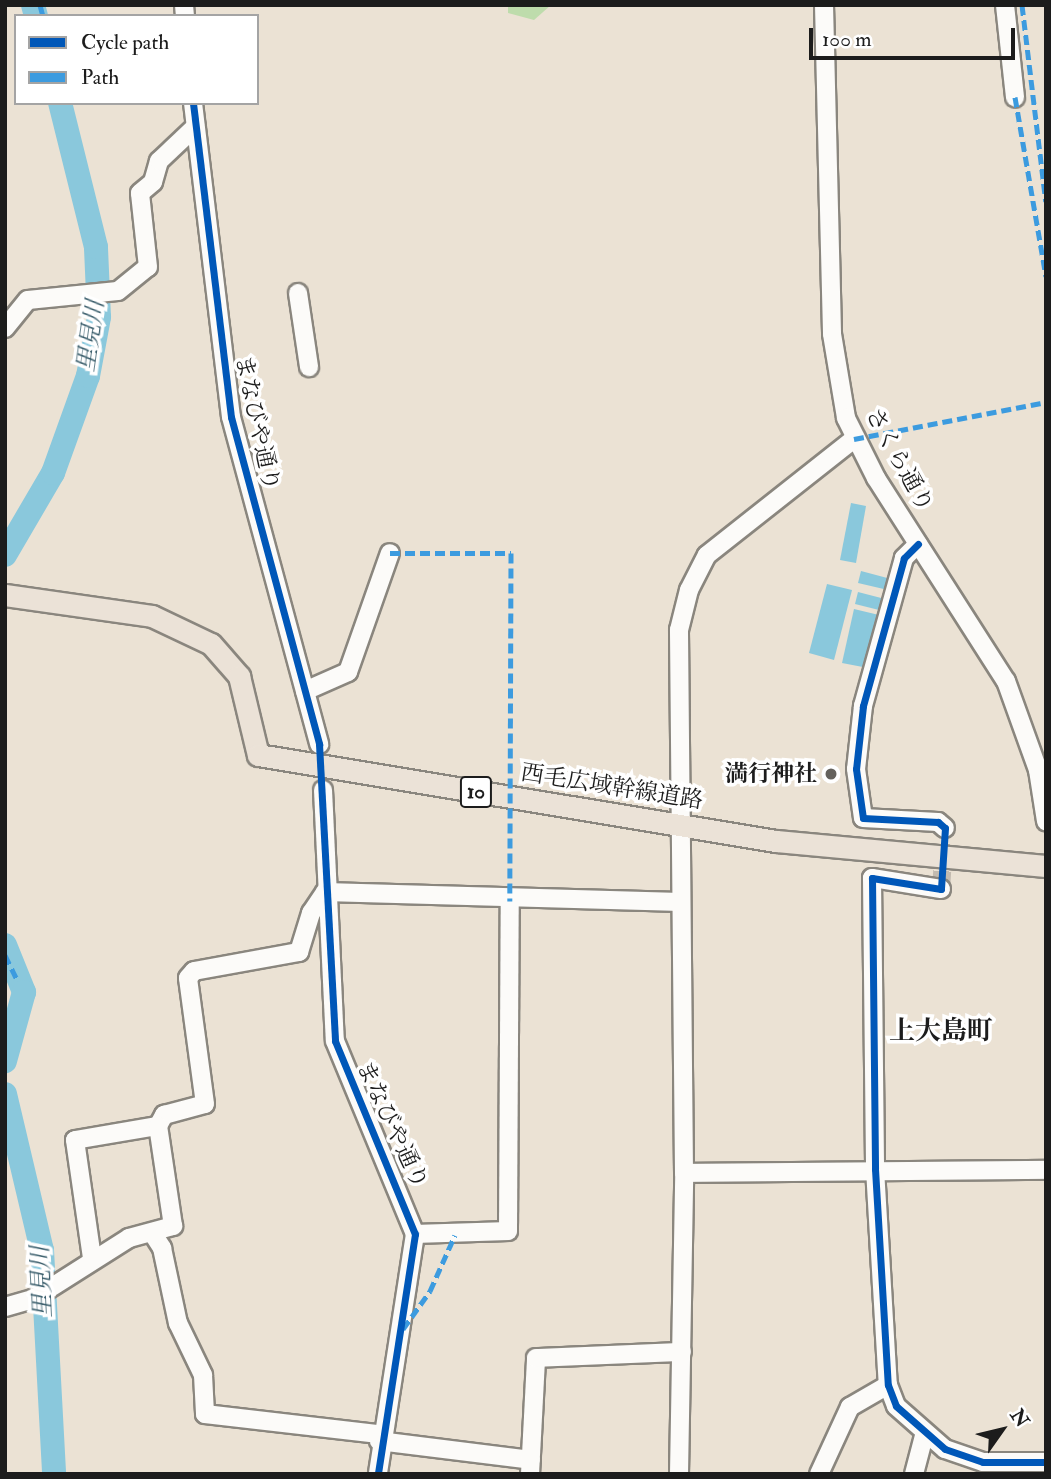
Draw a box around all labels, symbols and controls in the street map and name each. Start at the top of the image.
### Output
legend [14,14,259,105]
scale bar [813,14,1020,58]
text: 100 m [822,26,872,53]
text: Cycle path [81,29,169,56]
text: Path [81,64,119,91]
water label: 里見川 [72,298,110,374]
street label: まなびや通り [229,353,285,493]
street label: さくら通り [859,403,939,517]
street label: 西毛広域幹線道路 [519,759,705,815]
place label: 満行神社 [725,760,817,788]
marker: 満行神社 [823,766,839,782]
road number: 10 [458,774,494,810]
district label: 上大島町 [889,1016,993,1048]
street label: まなびや通り [350,1057,434,1193]
water label: 里見川 [26,1245,58,1319]
north arrow [967,1395,1037,1465]
text: N [1005,1404,1034,1432]

